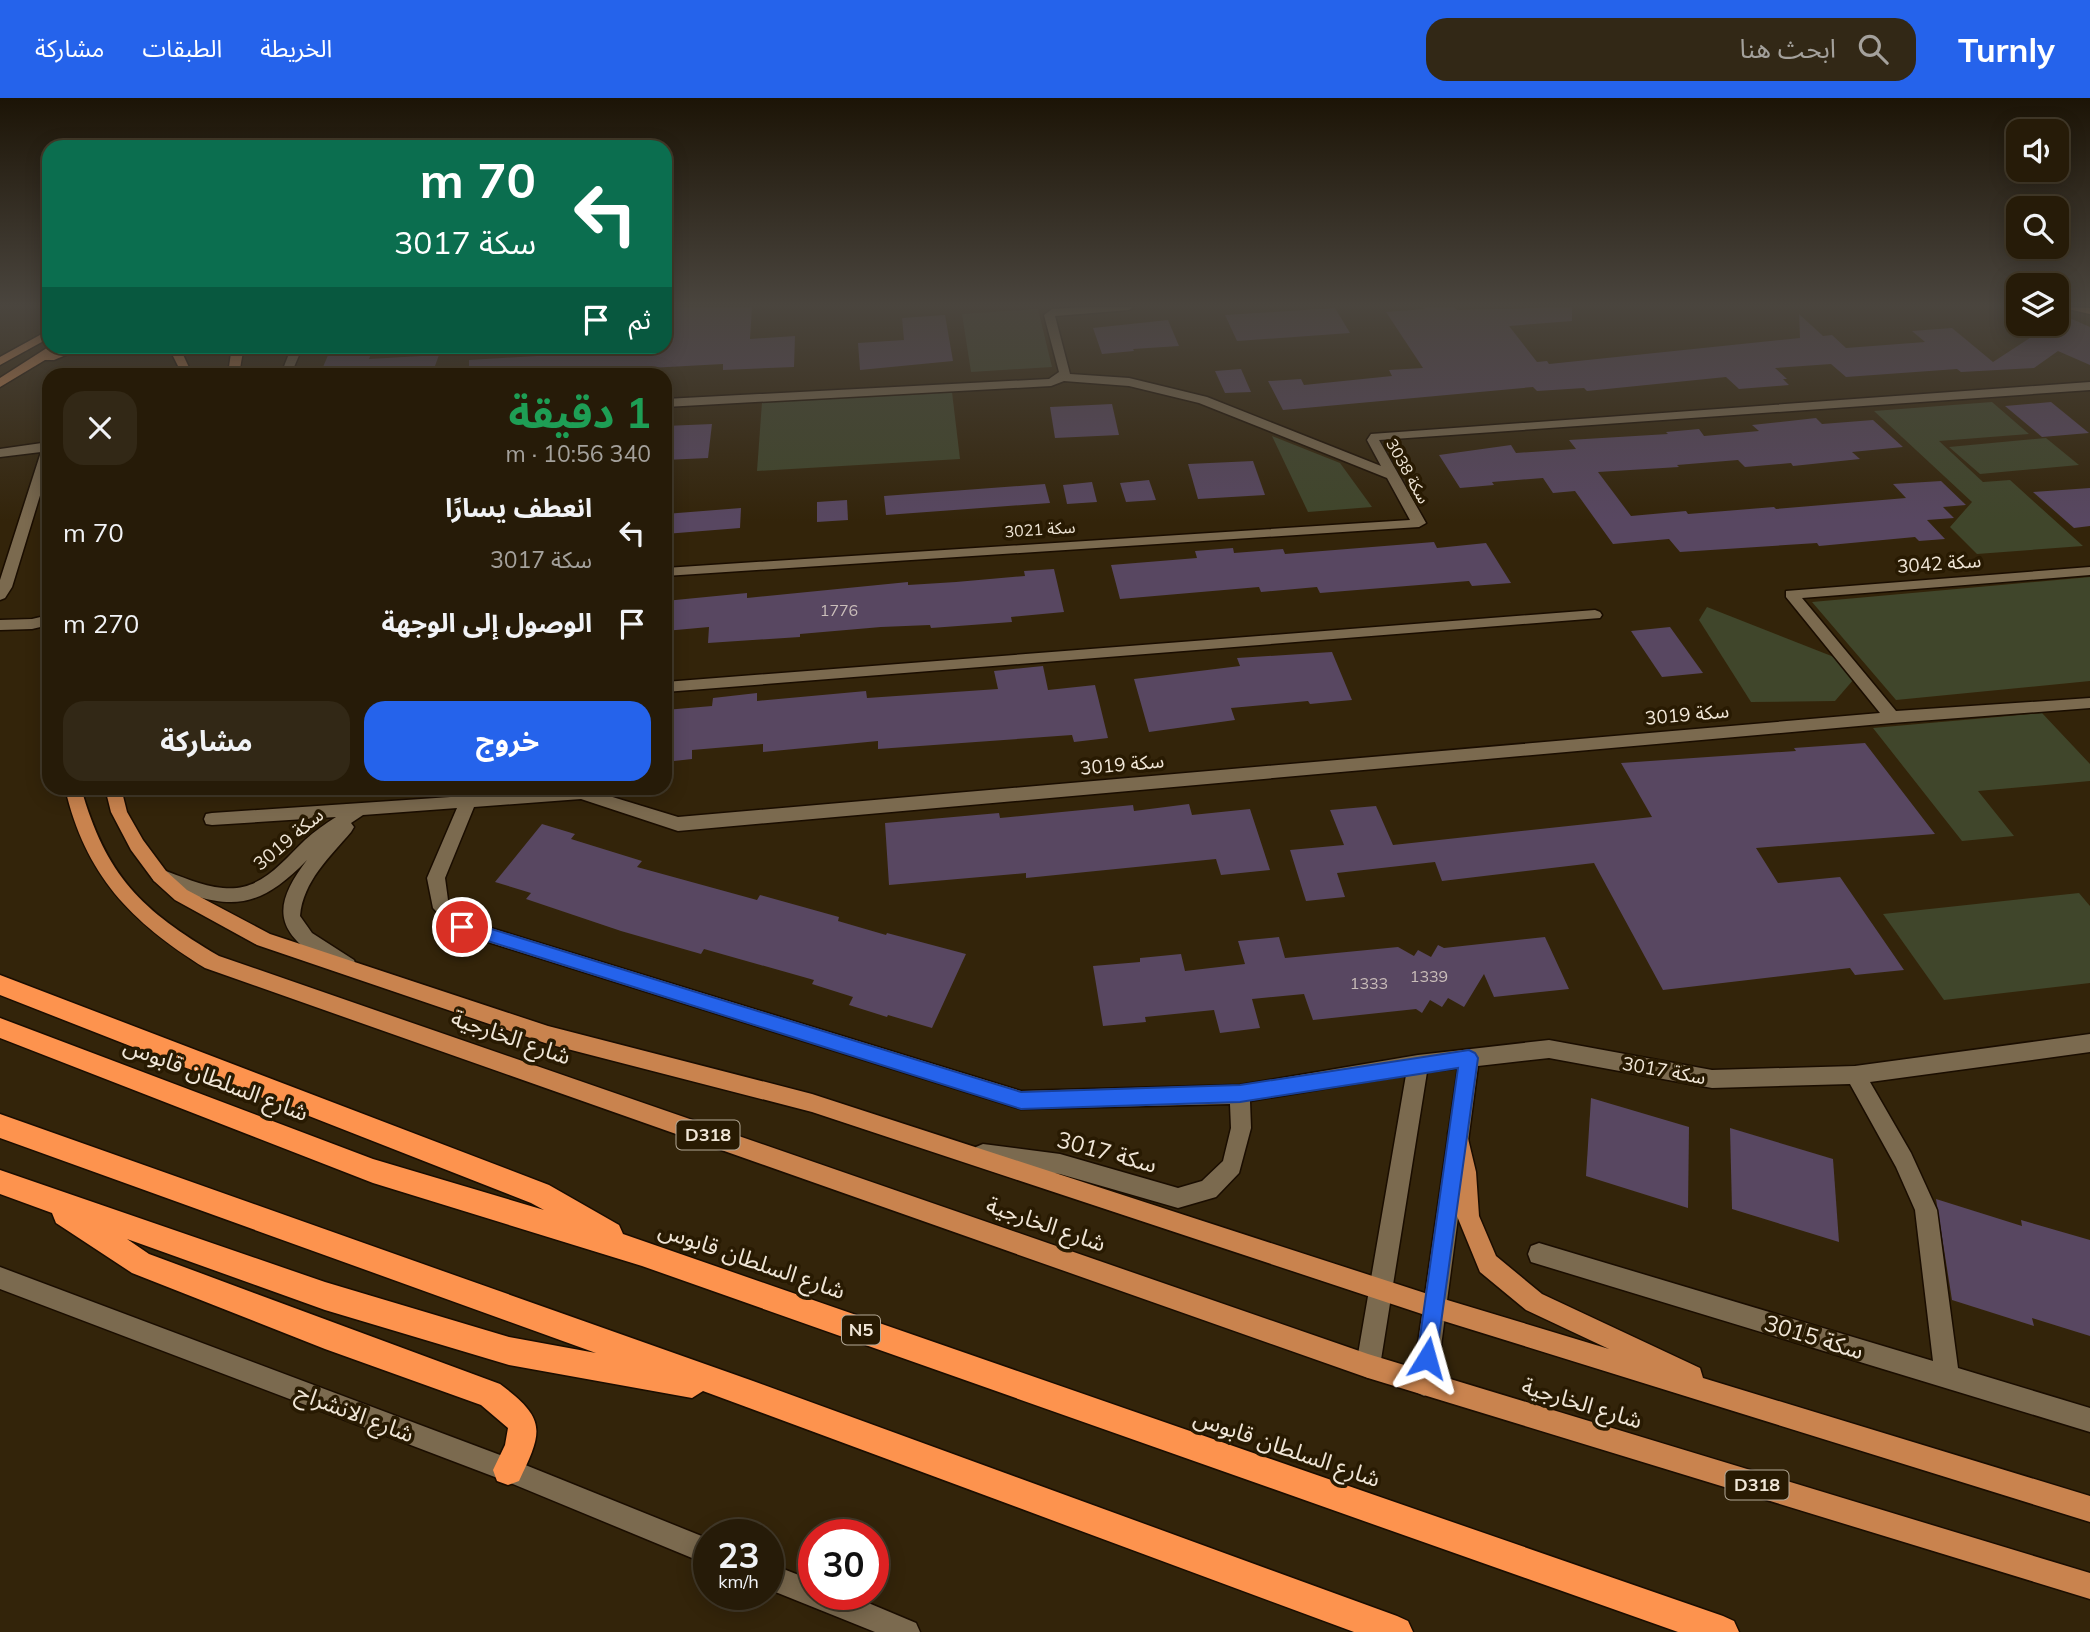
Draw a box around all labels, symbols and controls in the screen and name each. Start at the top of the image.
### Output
search box [1426,18,1916,81]
text: Turnly [1958,29,2055,70]
icon: search [1854,30,1892,68]
text: ابحث هنا [1740,32,1836,65]
text: مشاركة [35,33,104,63]
text: الطبقات [142,33,222,63]
text: الخريطة [260,33,332,63]
map controls [2006,119,2069,336]
button: sound [2006,119,2069,182]
text: 70 m [420,149,536,210]
icon: left [560,168,651,259]
button: search [2006,196,2069,259]
text: سكة 3017 [394,222,536,262]
button: layers [2006,273,2069,336]
icon: arrive [577,301,615,339]
text: ثم [629,303,651,336]
text: 1 دقيقة [509,386,651,439]
button: close [63,391,137,465]
street label: سكة 3038 [1382,435,1434,507]
text: 340 m · 10:56 [506,439,651,468]
text: انعطف يسارًا [445,491,592,524]
icon: left [613,514,651,552]
text: 70 m [63,516,124,549]
street label: سكة 3021 [1004,517,1076,541]
text: سكة 3017 [490,545,592,574]
street label: سكة 3042 [1896,548,1982,578]
house number: 1776 [820,600,858,620]
icon: arrive [613,605,651,643]
text: الوصول إلى الوجهة [381,606,592,639]
text: 270 m [63,607,139,640]
street label: سكة 3019 [1644,698,1730,730]
button: مشاركة [63,701,350,781]
button: خروج [364,701,651,781]
street label: سكة 3019 [1079,748,1165,780]
street label: سكة 3019 [248,803,328,875]
pin [432,897,492,957]
icon: arrive [443,908,481,946]
house number: 1339 [1410,966,1448,986]
house number: 1333 [1350,973,1388,993]
street label: شارع الخارجية [447,1003,575,1073]
street label: شارع السلطان قابوس [119,1030,313,1130]
street label: سكة 3017 [1620,1051,1708,1089]
road number: D318 [676,1120,740,1150]
street label: سكة 3017 [1054,1124,1160,1179]
street label: شارع الخارجية [982,1190,1110,1260]
street label: شارع السلطان قابوس [654,1214,849,1308]
street label: سكة 3015 [1761,1308,1867,1365]
road number: N5 [842,1316,880,1344]
position arrow [1390,1321,1464,1395]
street label: شارع الخارجية [1518,1370,1646,1437]
street label: شارع الانشراح [291,1377,418,1451]
street label: شارع السلطان قابوس [1189,1402,1384,1496]
road number: D318 [1726,1470,1788,1500]
speed limit sign: 30 [798,1519,889,1610]
text: 23 [717,1533,760,1577]
text: km/h [718,1570,759,1593]

